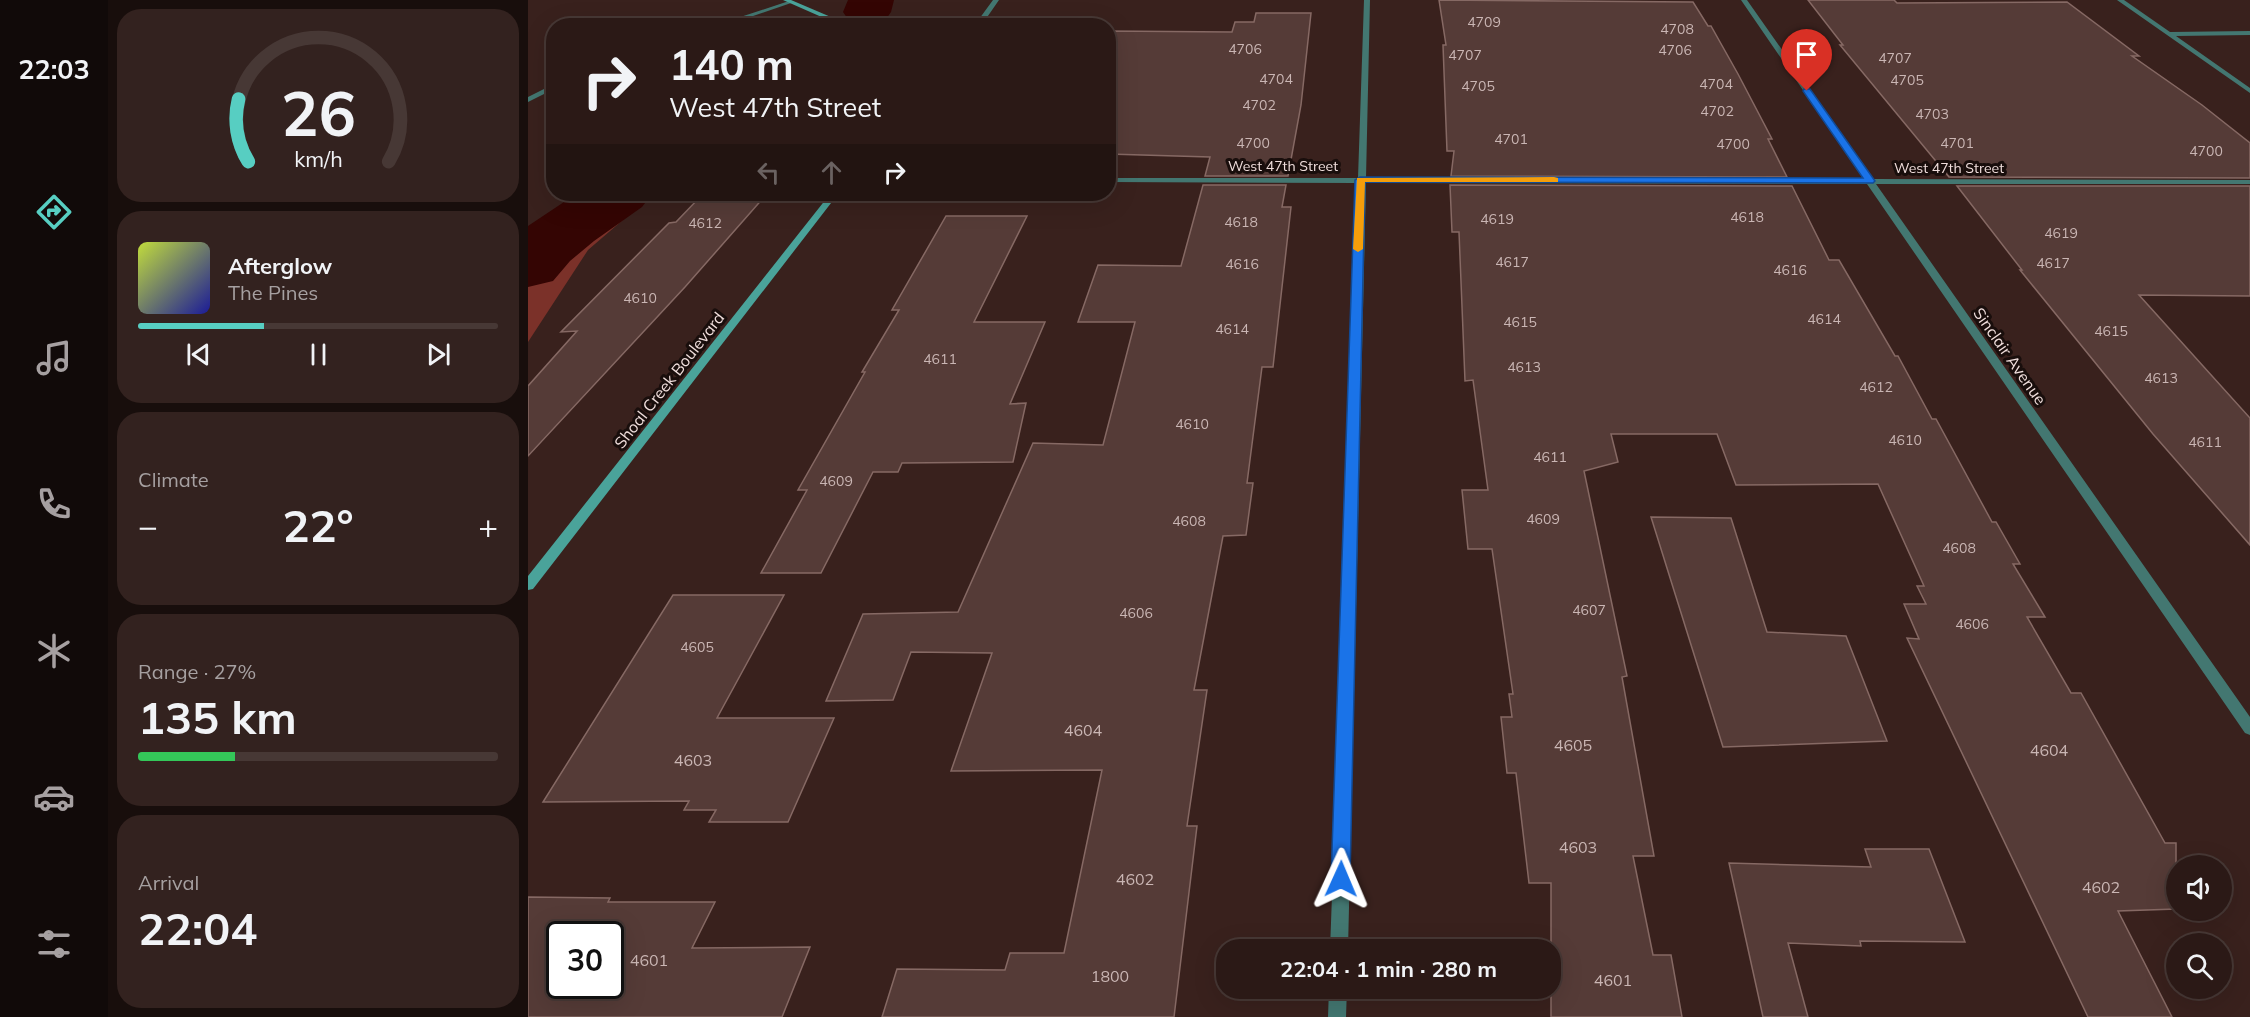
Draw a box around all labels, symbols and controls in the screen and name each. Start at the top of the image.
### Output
house number: 4709 [1467,13,1501,31]
house number: 4708 [1660,20,1694,38]
pin [1781,29,1832,91]
text: 140 m [669,38,794,91]
icon: arrive [1790,38,1823,71]
house number: 4706 [1228,40,1262,58]
house number: 4706 [1658,41,1692,59]
icon: right [570,42,648,120]
house number: 4707 [1448,46,1482,64]
house number: 4707 [1878,49,1912,67]
text: 22:03 [18,52,90,86]
house number: 4704 [1259,70,1293,88]
house number: 4705 [1890,71,1924,89]
text: 26 [281,73,355,152]
house number: 4704 [1699,75,1733,93]
house number: 4705 [1461,77,1495,95]
text: West 47th Street [669,90,881,124]
house number: 4702 [1242,96,1276,114]
house number: 4702 [1700,102,1734,120]
house number: 4703 [1915,105,1949,123]
house number: 4701 [1494,130,1528,148]
house number: 4700 [1236,134,1270,152]
house number: 4701 [1940,134,1974,152]
house number: 4700 [1716,135,1750,153]
house number: 4700 [2189,142,2223,160]
text: km/h [294,146,342,173]
icon: left [752,156,785,189]
icon: ahead [815,156,848,189]
icon: right [878,156,911,189]
street label: West 47th Street [1228,157,1338,175]
street label: West 47th Street [1894,159,2004,177]
icon: directions [33,191,75,233]
house number: 4618 [1730,208,1764,226]
house number: 4619 [1480,210,1514,228]
house number: 4618 [1224,213,1258,231]
house number: 4612 [688,214,722,232]
house number: 4619 [2044,224,2078,242]
text: Afterglow [228,252,332,280]
house number: 4617 [1495,253,1529,271]
house number: 4617 [2036,254,2070,272]
house number: 4616 [1225,255,1259,273]
house number: 4616 [1773,261,1807,279]
text: The Pines [228,280,318,305]
house number: 4610 [623,289,657,307]
street label: Sinclair Avenue [1969,304,2051,408]
street label: Shoal Creek Boulevard [610,308,728,452]
house number: 4614 [1807,310,1841,328]
house number: 4615 [1503,313,1537,331]
house number: 4614 [1215,320,1249,338]
house number: 4615 [2094,322,2128,340]
icon: music [33,337,75,379]
icon: previous [182,338,215,371]
icon: pause [302,338,335,371]
icon: next [422,338,455,371]
house number: 4611 [923,350,957,368]
house number: 4613 [1507,358,1541,376]
house number: 4613 [2144,369,2178,387]
house number: 4612 [1859,378,1893,396]
house number: 4610 [1175,415,1209,433]
house number: 4610 [1888,431,1922,449]
house number: 4611 [2188,433,2222,451]
house number: 4611 [1533,448,1567,466]
text: Climate [138,467,209,492]
house number: 4609 [819,472,853,490]
icon: phone [33,483,75,525]
text: 22° [282,497,354,553]
text: − [138,505,158,546]
text: + [478,505,498,546]
house number: 4609 [1526,510,1560,528]
house number: 4608 [1172,512,1206,530]
house number: 4608 [1942,539,1976,557]
house number: 4607 [1572,601,1606,619]
house number: 4606 [1119,604,1153,622]
house number: 4606 [1955,615,1989,633]
icon: climate [33,630,75,672]
house number: 4605 [680,638,714,656]
text: Range · 27% [138,659,256,684]
text: 135 km [138,689,297,745]
house number: 4604 [1064,720,1103,740]
house number: 4605 [1554,735,1592,755]
house number: 4604 [2030,740,2069,760]
house number: 4603 [674,750,712,770]
icon: car [33,776,75,818]
house number: 4603 [1559,837,1597,857]
position arrow [1309,847,1373,911]
map controls [2166,855,2232,999]
button: sound [2166,855,2232,921]
house number: 4602 [1116,869,1154,889]
text: Arrival [138,870,199,895]
house number: 4602 [2082,877,2120,897]
text: 22:04 [138,900,257,956]
speed limit sign: 30 [546,921,624,999]
icon: filters [33,923,75,965]
button: search [2166,933,2232,999]
house number: 4601 [630,950,668,970]
text: 22:04 · 1 min · 280 m [1280,955,1497,983]
house number: 1800 [1091,966,1129,986]
house number: 4601 [1594,970,1632,990]

